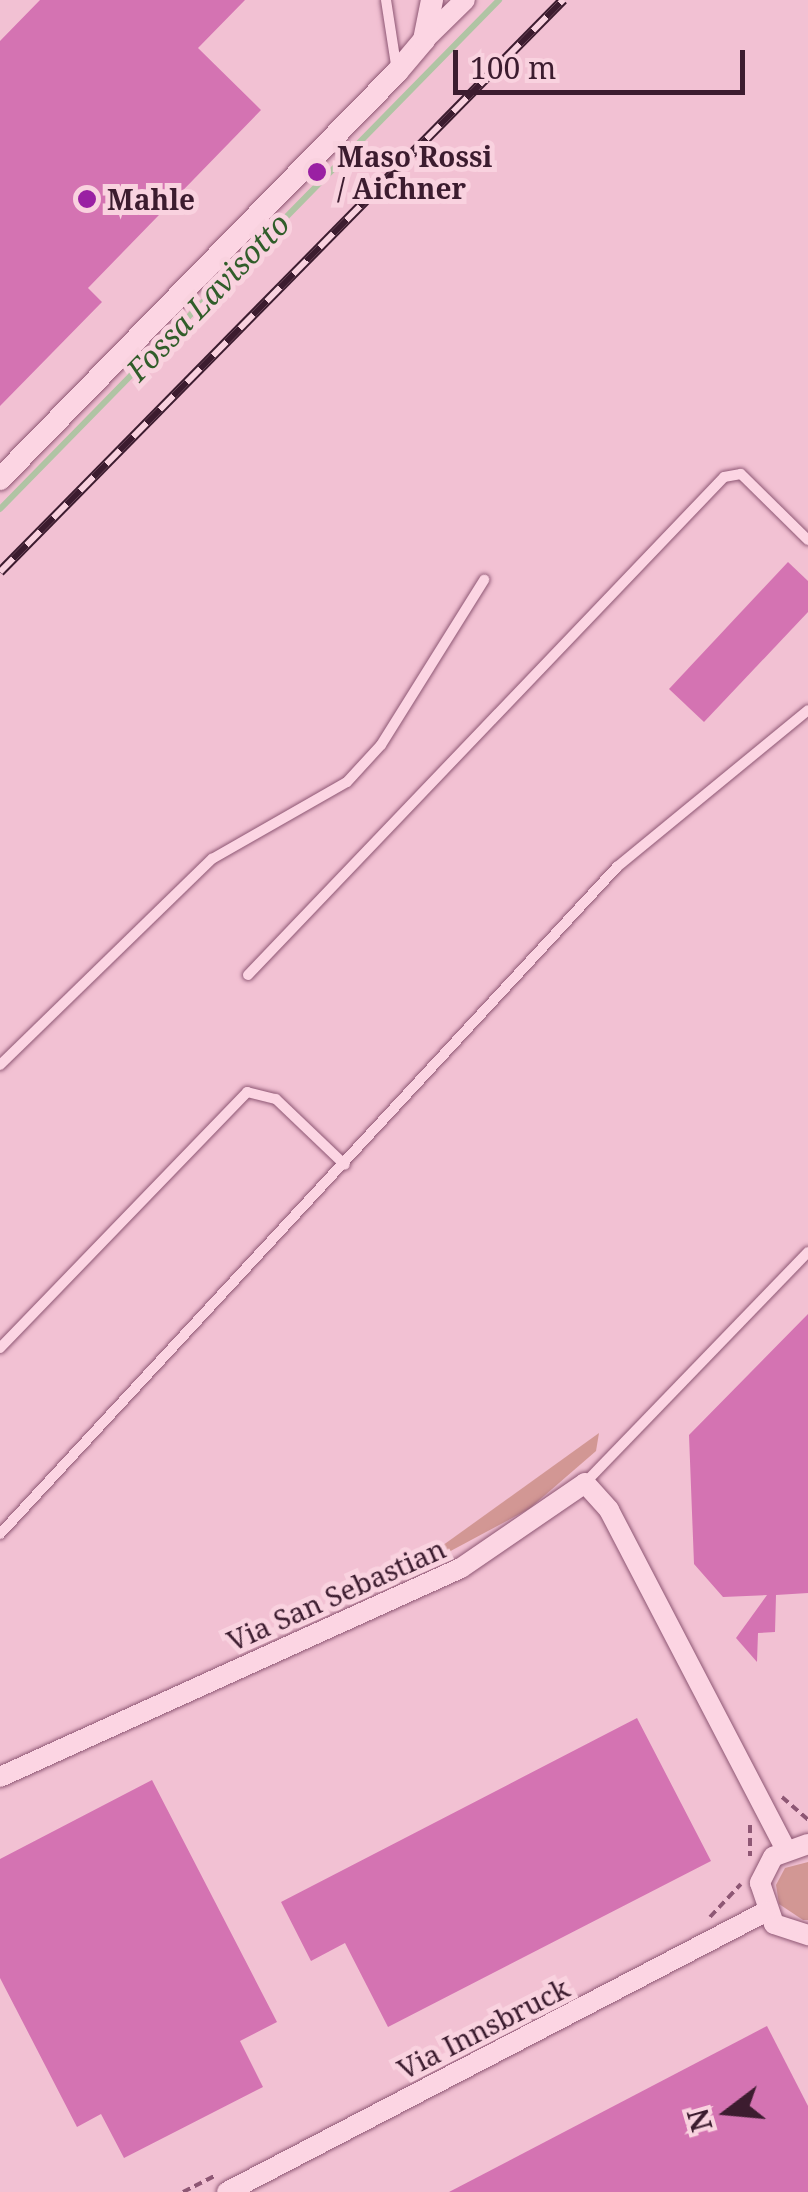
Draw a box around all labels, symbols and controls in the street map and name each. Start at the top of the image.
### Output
scale bar [458,30,750,92]
text: 100 m [470,47,556,88]
place label: Maso Rossi / Aichner [337,139,492,205]
marker: Maso Rossi / Aichner [306,161,328,183]
place label: Mahle [107,182,195,216]
marker: Mahle [76,188,98,210]
water label: Fossa Lavisotto [119,206,297,388]
street label: Via San Sebastian [222,1531,450,1657]
street label: Via Innsbruck [392,1970,574,2086]
north arrow [678,2062,778,2162]
text: N [678,2104,720,2136]

